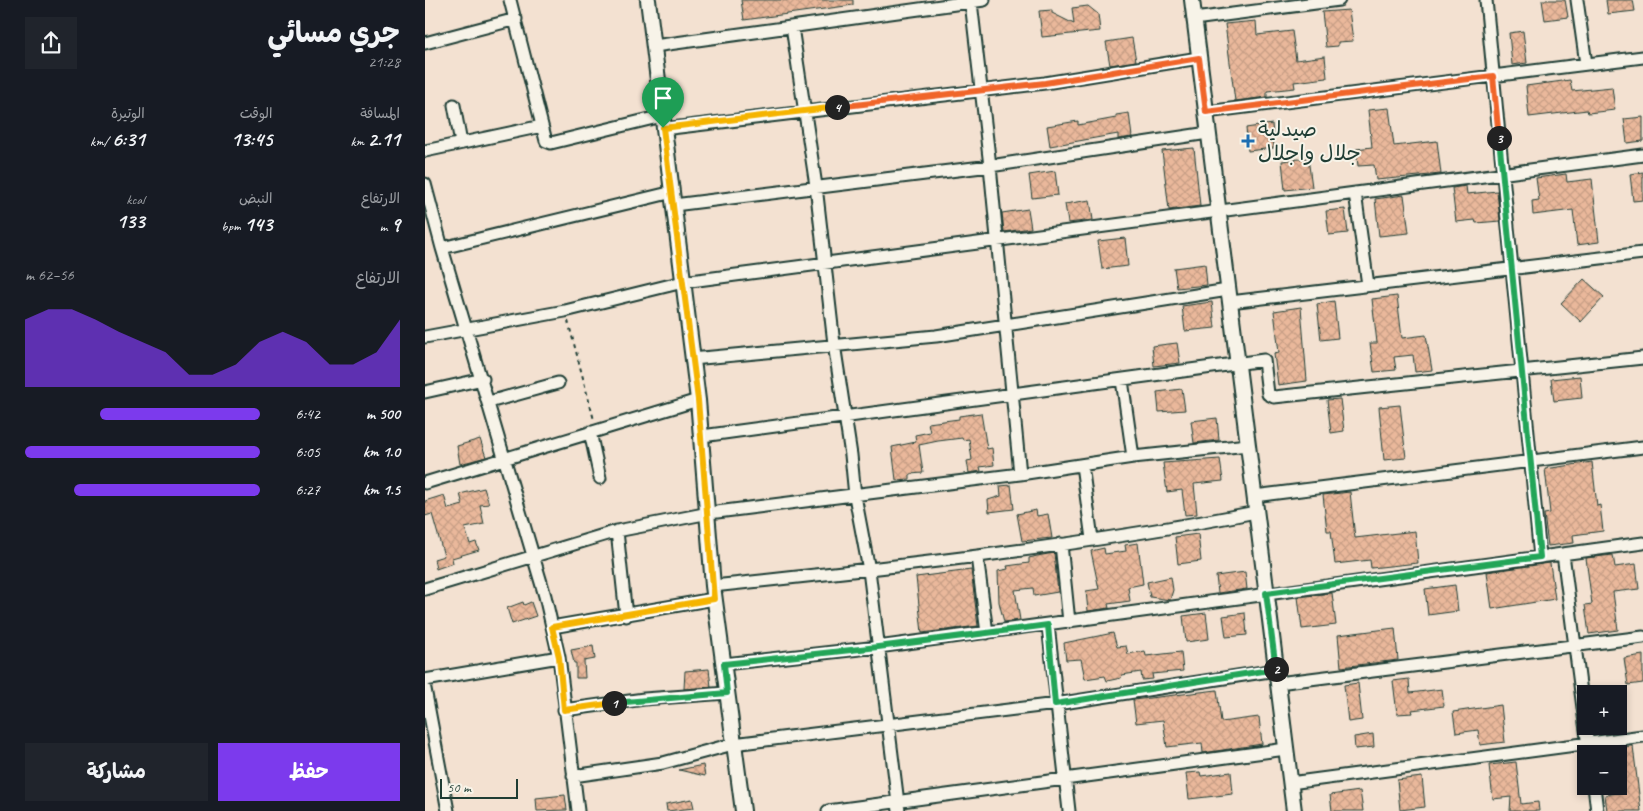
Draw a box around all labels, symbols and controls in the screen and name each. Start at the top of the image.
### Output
text: جري مسائي [267,15,400,50]
button: share [25,17,77,69]
text: 21:28 [368,52,400,72]
pin [642,77,684,128]
icon: arrive [649,84,677,112]
pin: 4 [825,94,849,120]
text: 4 [834,99,841,116]
text: الوتيرة [111,105,145,122]
text: الوقت [240,105,272,122]
text: المسافة [360,105,400,122]
place label: صيدلية جلال واجلال [1258,116,1361,166]
text: 6:31 [112,126,145,152]
text: 13:45 [231,126,272,152]
text: 2.11 [367,126,400,152]
pin: 3 [1487,126,1511,150]
text: 3 [1496,130,1503,147]
text: /km [90,133,112,150]
text: km [350,133,367,150]
marker: صيدلية جلال واجلال [1242,135,1254,147]
text: النبض [239,190,272,207]
text: الارتفاع [361,190,400,207]
text: kcal [126,191,145,208]
text: 133 [116,208,145,234]
text: 143 [244,211,272,237]
text: 9 [391,211,400,237]
text: bpm [221,218,244,235]
text: m [380,218,391,235]
text: 56–62 m [25,265,74,285]
text: الارتفاع [355,268,400,288]
text: 6:42 [295,404,320,424]
text: 500 m [366,404,400,424]
text: 6:05 [295,442,320,462]
text: 1.0 km [363,442,400,462]
text: 6:27 [295,480,320,500]
text: 1.5 km [363,480,400,500]
pin: 2 [1263,656,1289,682]
text: 2 [1273,661,1280,678]
map controls [1577,685,1627,795]
button: + [1577,685,1627,735]
pin: 1 [601,690,627,716]
text: 1 [611,695,618,712]
button: مشاركة [25,743,208,801]
button: حفظ [218,743,400,801]
button: − [1577,745,1627,795]
scale bar [440,776,517,799]
text: 50 m [447,779,471,796]

